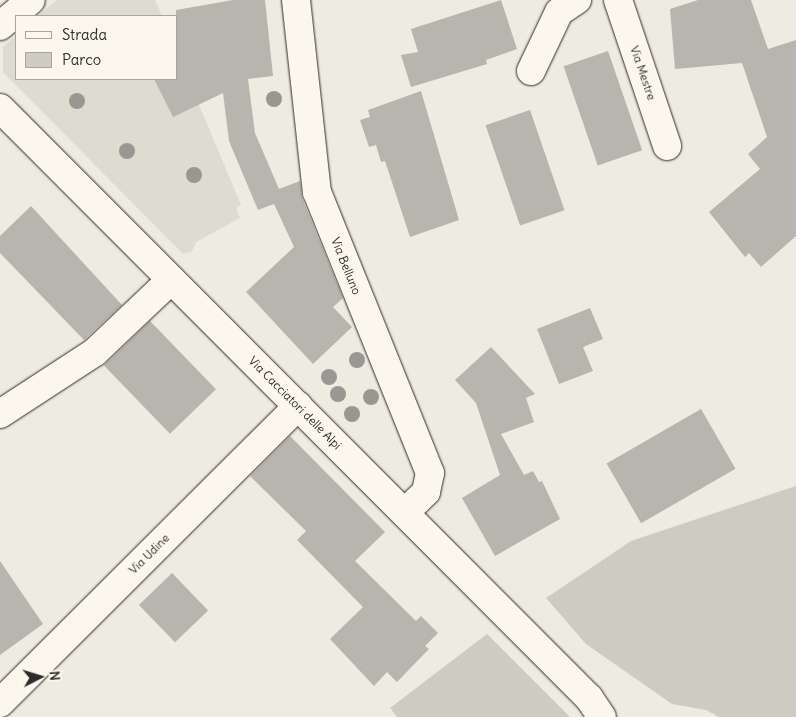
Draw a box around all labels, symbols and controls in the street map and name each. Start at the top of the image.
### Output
legend [15,15,178,80]
text: Strada [62,25,107,44]
street label: Via Mestre [627,44,659,102]
text: Parco [62,50,101,69]
street label: Via Belluno [328,235,364,297]
street label: Via Cacciatori delle Alpi [246,354,344,452]
street label: Via Udine [126,531,172,577]
north arrow [15,652,65,702]
text: N [46,670,64,681]

